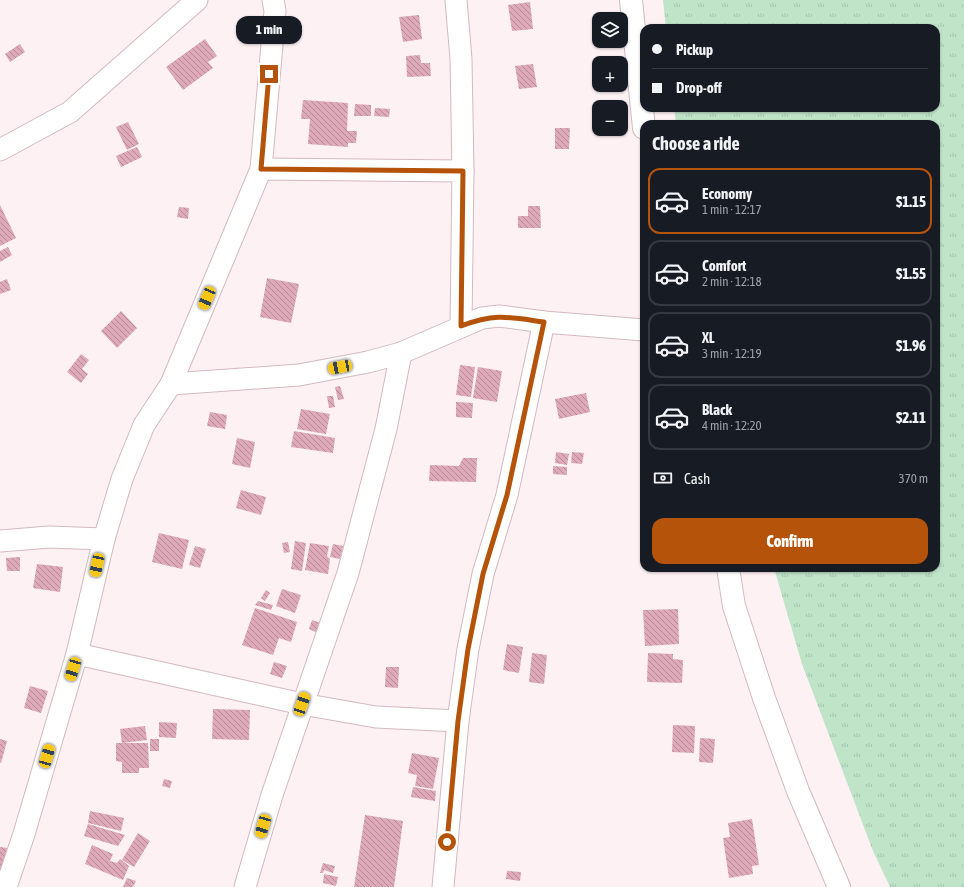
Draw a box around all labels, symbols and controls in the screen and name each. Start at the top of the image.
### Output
map controls [592,12,628,136]
button: layers [592,12,628,48]
callout: 1 min [236,16,302,44]
text: 1 min [256,22,282,37]
text: Pickup [676,41,713,58]
button: + [592,56,628,92]
route end [260,65,278,83]
text: Drop-off [676,79,722,96]
button: − [592,100,628,136]
text: Choose a ride [652,133,740,154]
icon: car [654,183,690,219]
text: Economy [702,185,752,202]
text: $1.15 [896,193,926,210]
text: 1 min · 12:17 [702,202,762,217]
icon: car [654,255,690,291]
text: Comfort [702,257,746,274]
text: $1.55 [896,265,926,282]
text: 2 min · 12:18 [702,274,762,289]
car [197,285,217,311]
icon: car [654,327,690,363]
text: XL [702,329,715,346]
text: $1.96 [896,337,926,354]
text: 3 min · 12:19 [702,346,762,361]
car [327,359,353,375]
icon: car [654,399,690,435]
text: Black [702,401,732,418]
text: $2.11 [896,409,926,426]
text: 4 min · 12:20 [702,418,762,433]
icon: cash [652,467,674,489]
text: Cash [684,470,710,487]
text: 370 m [899,471,928,486]
button: Confirm [652,518,928,564]
car [89,552,105,578]
car [64,656,82,682]
car [292,691,312,717]
car [38,743,56,769]
car [254,813,272,839]
route start [438,833,456,851]

